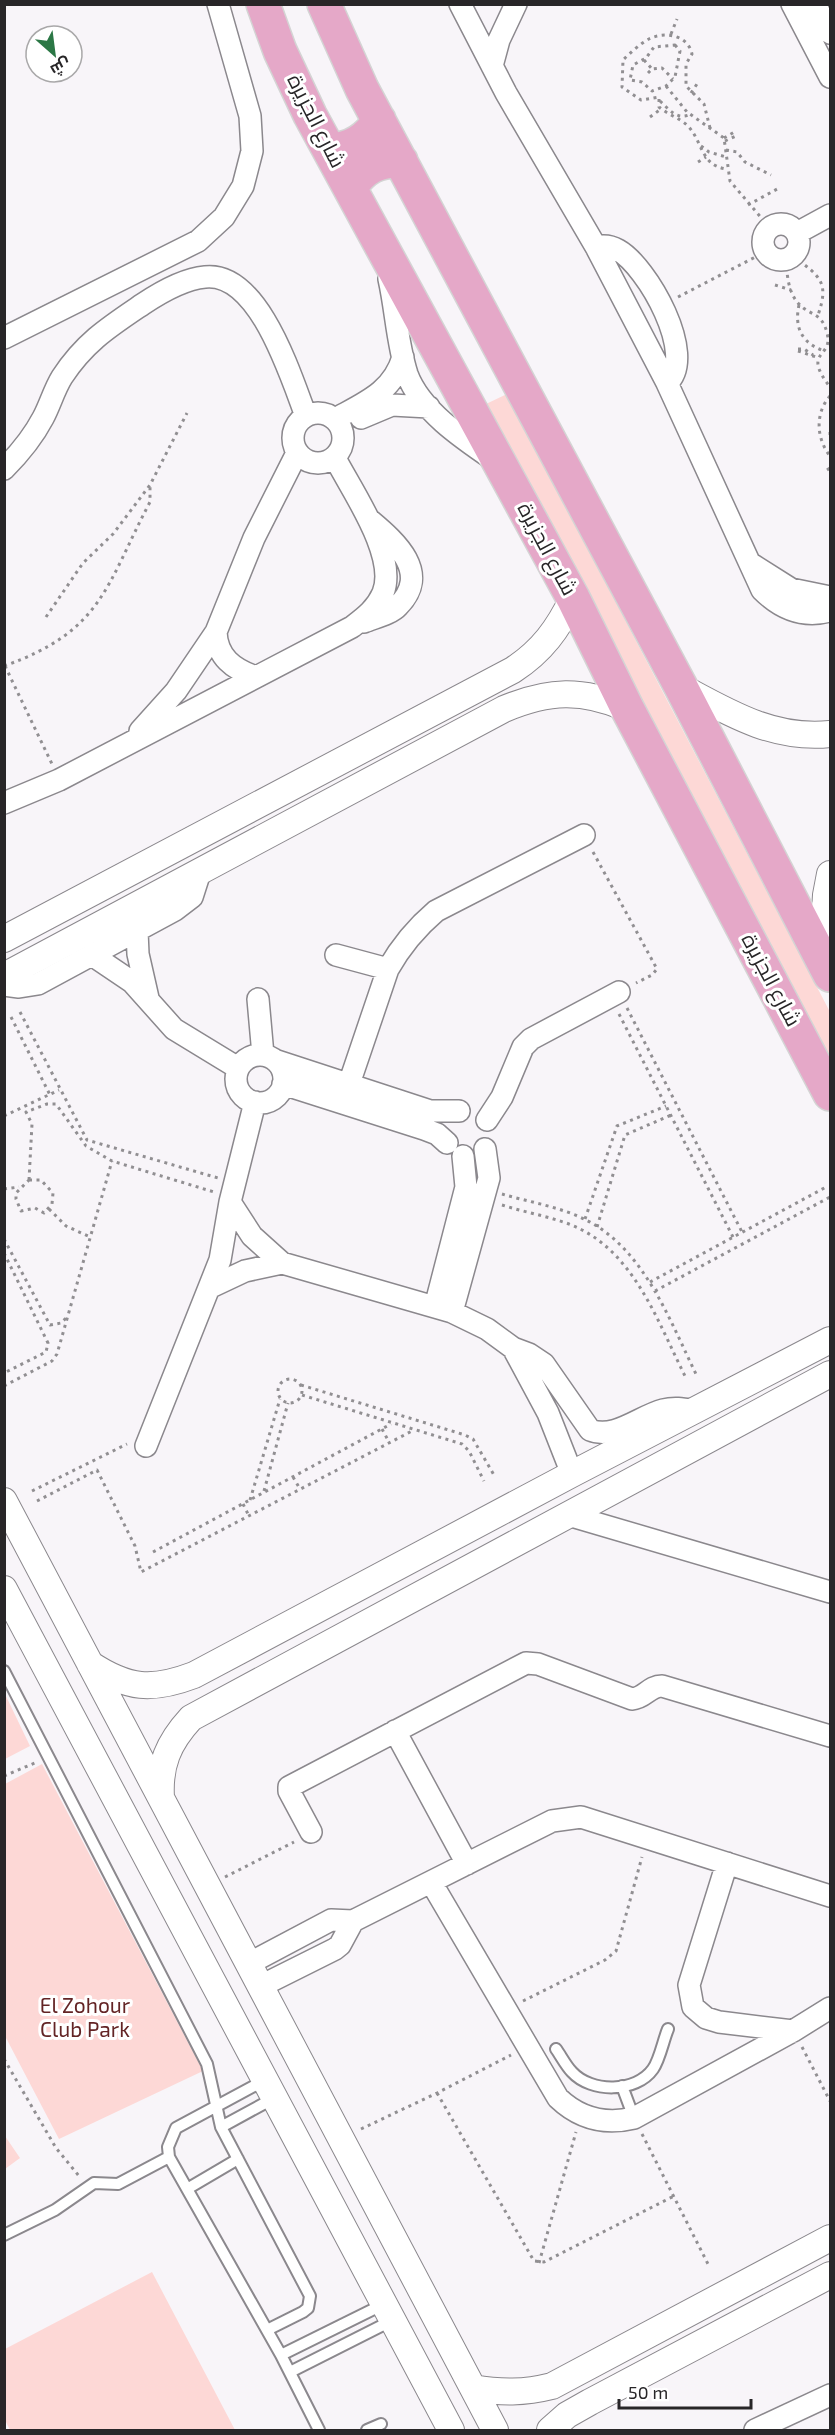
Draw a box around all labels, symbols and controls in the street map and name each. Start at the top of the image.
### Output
north arrow [24,24,84,84]
text: ش [47,54,75,81]
street label: شارع الجزيرة [280,69,352,173]
street label: شارع الجزيرة [511,498,583,600]
street label: شارع الجزيرة [735,929,807,1031]
park label: El Zohour Club Park [40,1992,131,2041]
scale bar [619,2372,751,2410]
text: 50 m [628,2381,668,2403]

